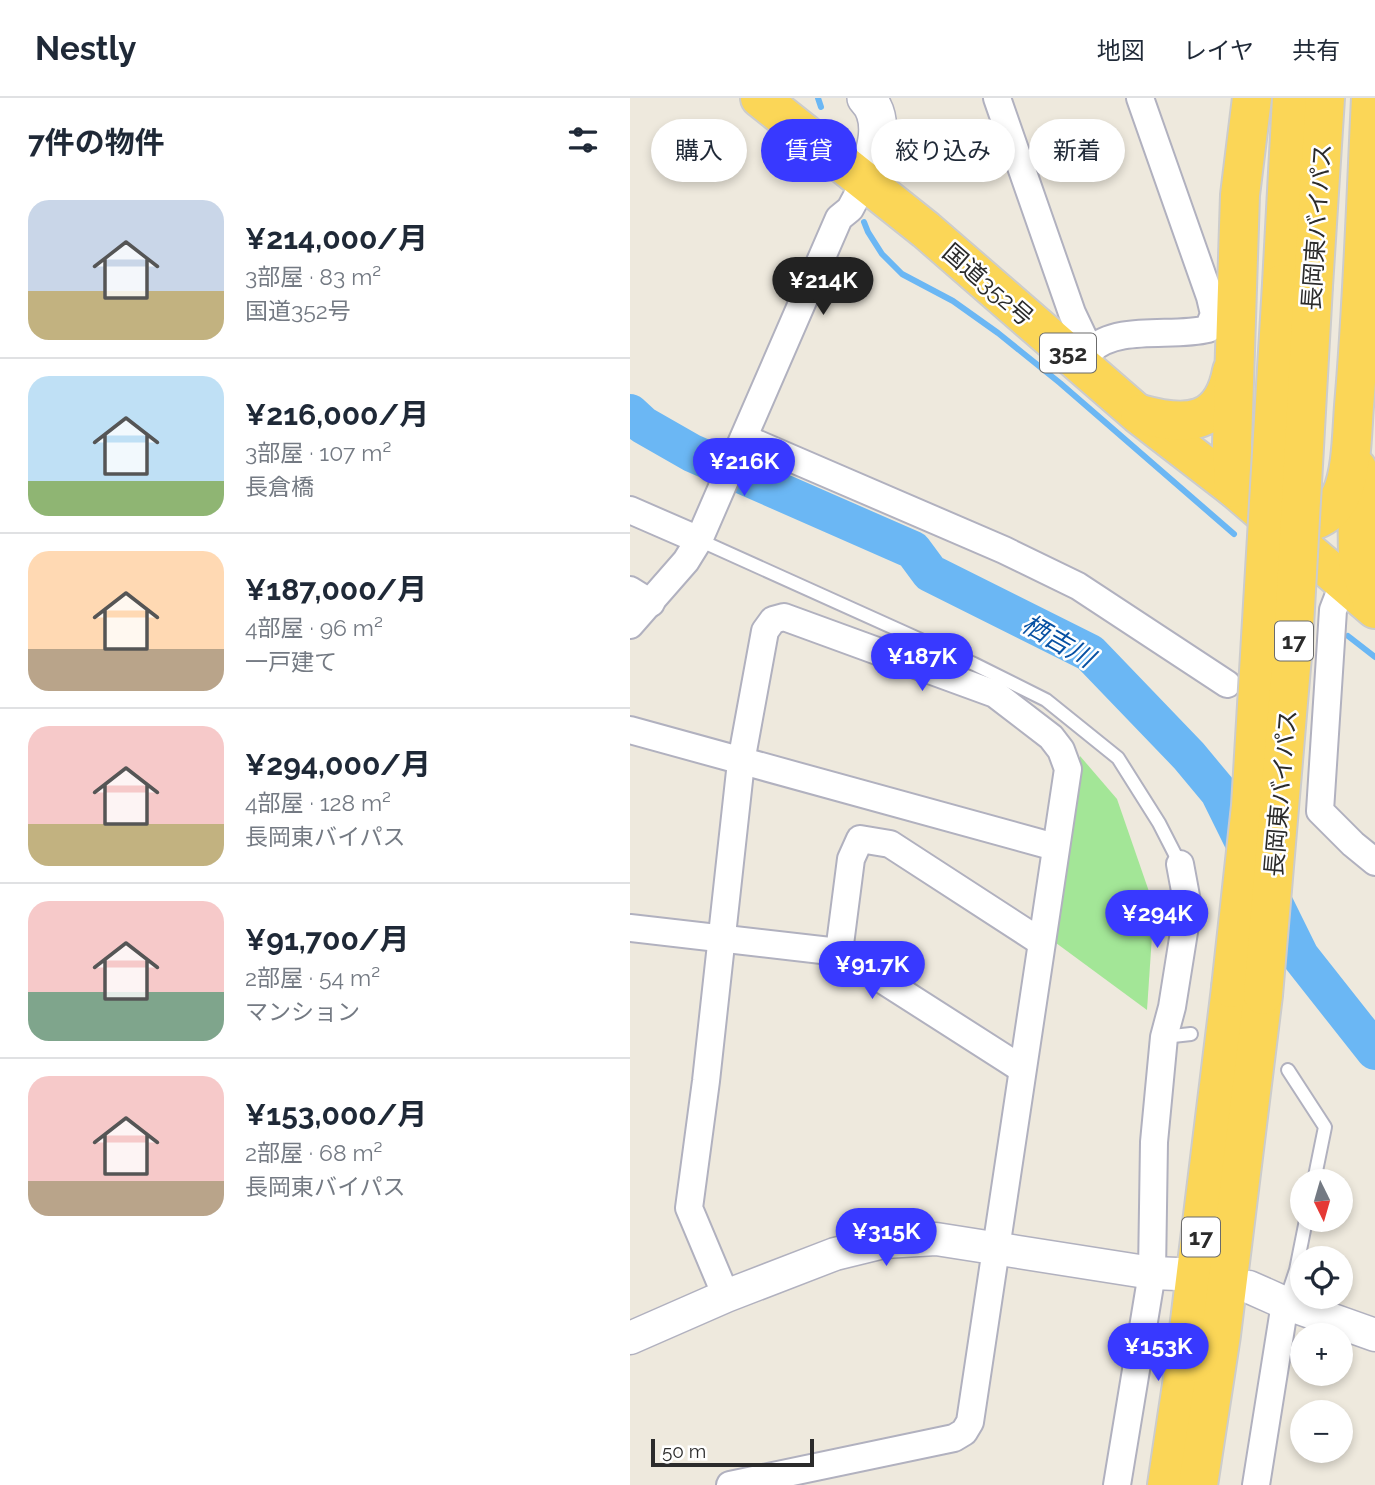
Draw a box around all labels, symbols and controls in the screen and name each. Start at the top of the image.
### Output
text: Nestly [35,29,136,68]
text: 地図 [1097,36,1145,65]
text: レイヤ [1183,36,1254,65]
text: 共有 [1292,36,1340,65]
chip: 購入 [651,119,747,182]
chip: 賃貸 [761,119,857,182]
chip: 絞り込み [871,119,1015,182]
chip: 新着 [1029,119,1125,182]
icon: filters [564,121,602,159]
text: 7件の物件 [28,125,165,160]
street label: 長岡東バイパス [1296,142,1337,312]
text: ¥214,000/月 [245,221,428,256]
icon: home [84,228,168,312]
street label: 国道352号 [937,237,1040,332]
pin: ¥214K [774,258,872,317]
text: 3部屋 · 83 m² [245,263,381,290]
text: ¥214K [788,266,858,293]
text: 国道352号 [245,297,351,324]
road number: 352 [1040,334,1096,372]
text: ¥216,000/月 [245,397,429,432]
icon: home [84,404,168,488]
pin: ¥216K [695,438,793,498]
text: 3部屋 · 107 m² [245,439,391,466]
text: ¥216K [709,447,779,474]
text: 長倉橋 [245,473,314,500]
text: ¥187,000/月 [245,572,427,607]
icon: home [84,579,168,663]
water label: 栖吉川 [1017,609,1102,675]
text: 4部屋 · 96 m² [245,614,383,641]
road number: 17 [1275,622,1313,660]
pin: ¥187K [873,634,971,693]
text: ¥187K [887,642,957,669]
text: 一戸建て [245,648,337,675]
street label: 長岡東バイパス [1259,708,1302,878]
text: ¥294,000/月 [245,747,431,782]
icon: home [84,754,168,838]
text: 4部屋 · 128 m² [245,789,391,816]
text: 長岡東バイパス [245,823,406,850]
pin: ¥294K [1108,890,1206,950]
text: ¥294K [1121,899,1193,926]
text: ¥91,700/月 [245,922,410,957]
icon: home [84,929,168,1013]
pin: ¥91.7K [815,942,929,1001]
text: ¥91.7K [835,950,909,977]
text: 2部屋 · 54 m² [245,964,380,991]
text: マンション [245,998,360,1025]
text: ¥153,000/月 [245,1097,427,1132]
icon: home [84,1104,168,1188]
text: 2部屋 · 68 m² [245,1139,383,1166]
north arrow [1290,1169,1353,1232]
map controls [1290,1169,1353,1463]
text: 長岡東バイパス [245,1173,406,1200]
pin: ¥315K [837,1208,935,1268]
text: ¥315K [852,1217,920,1244]
road number: 17 [1182,1218,1220,1256]
button: locate [1290,1246,1353,1309]
button: + [1290,1323,1353,1386]
pin: ¥153K [1109,1324,1207,1383]
text: ¥153K [1124,1332,1192,1359]
button: − [1290,1400,1353,1463]
scale bar [651,1436,814,1468]
text: 50 m [662,1440,706,1462]

